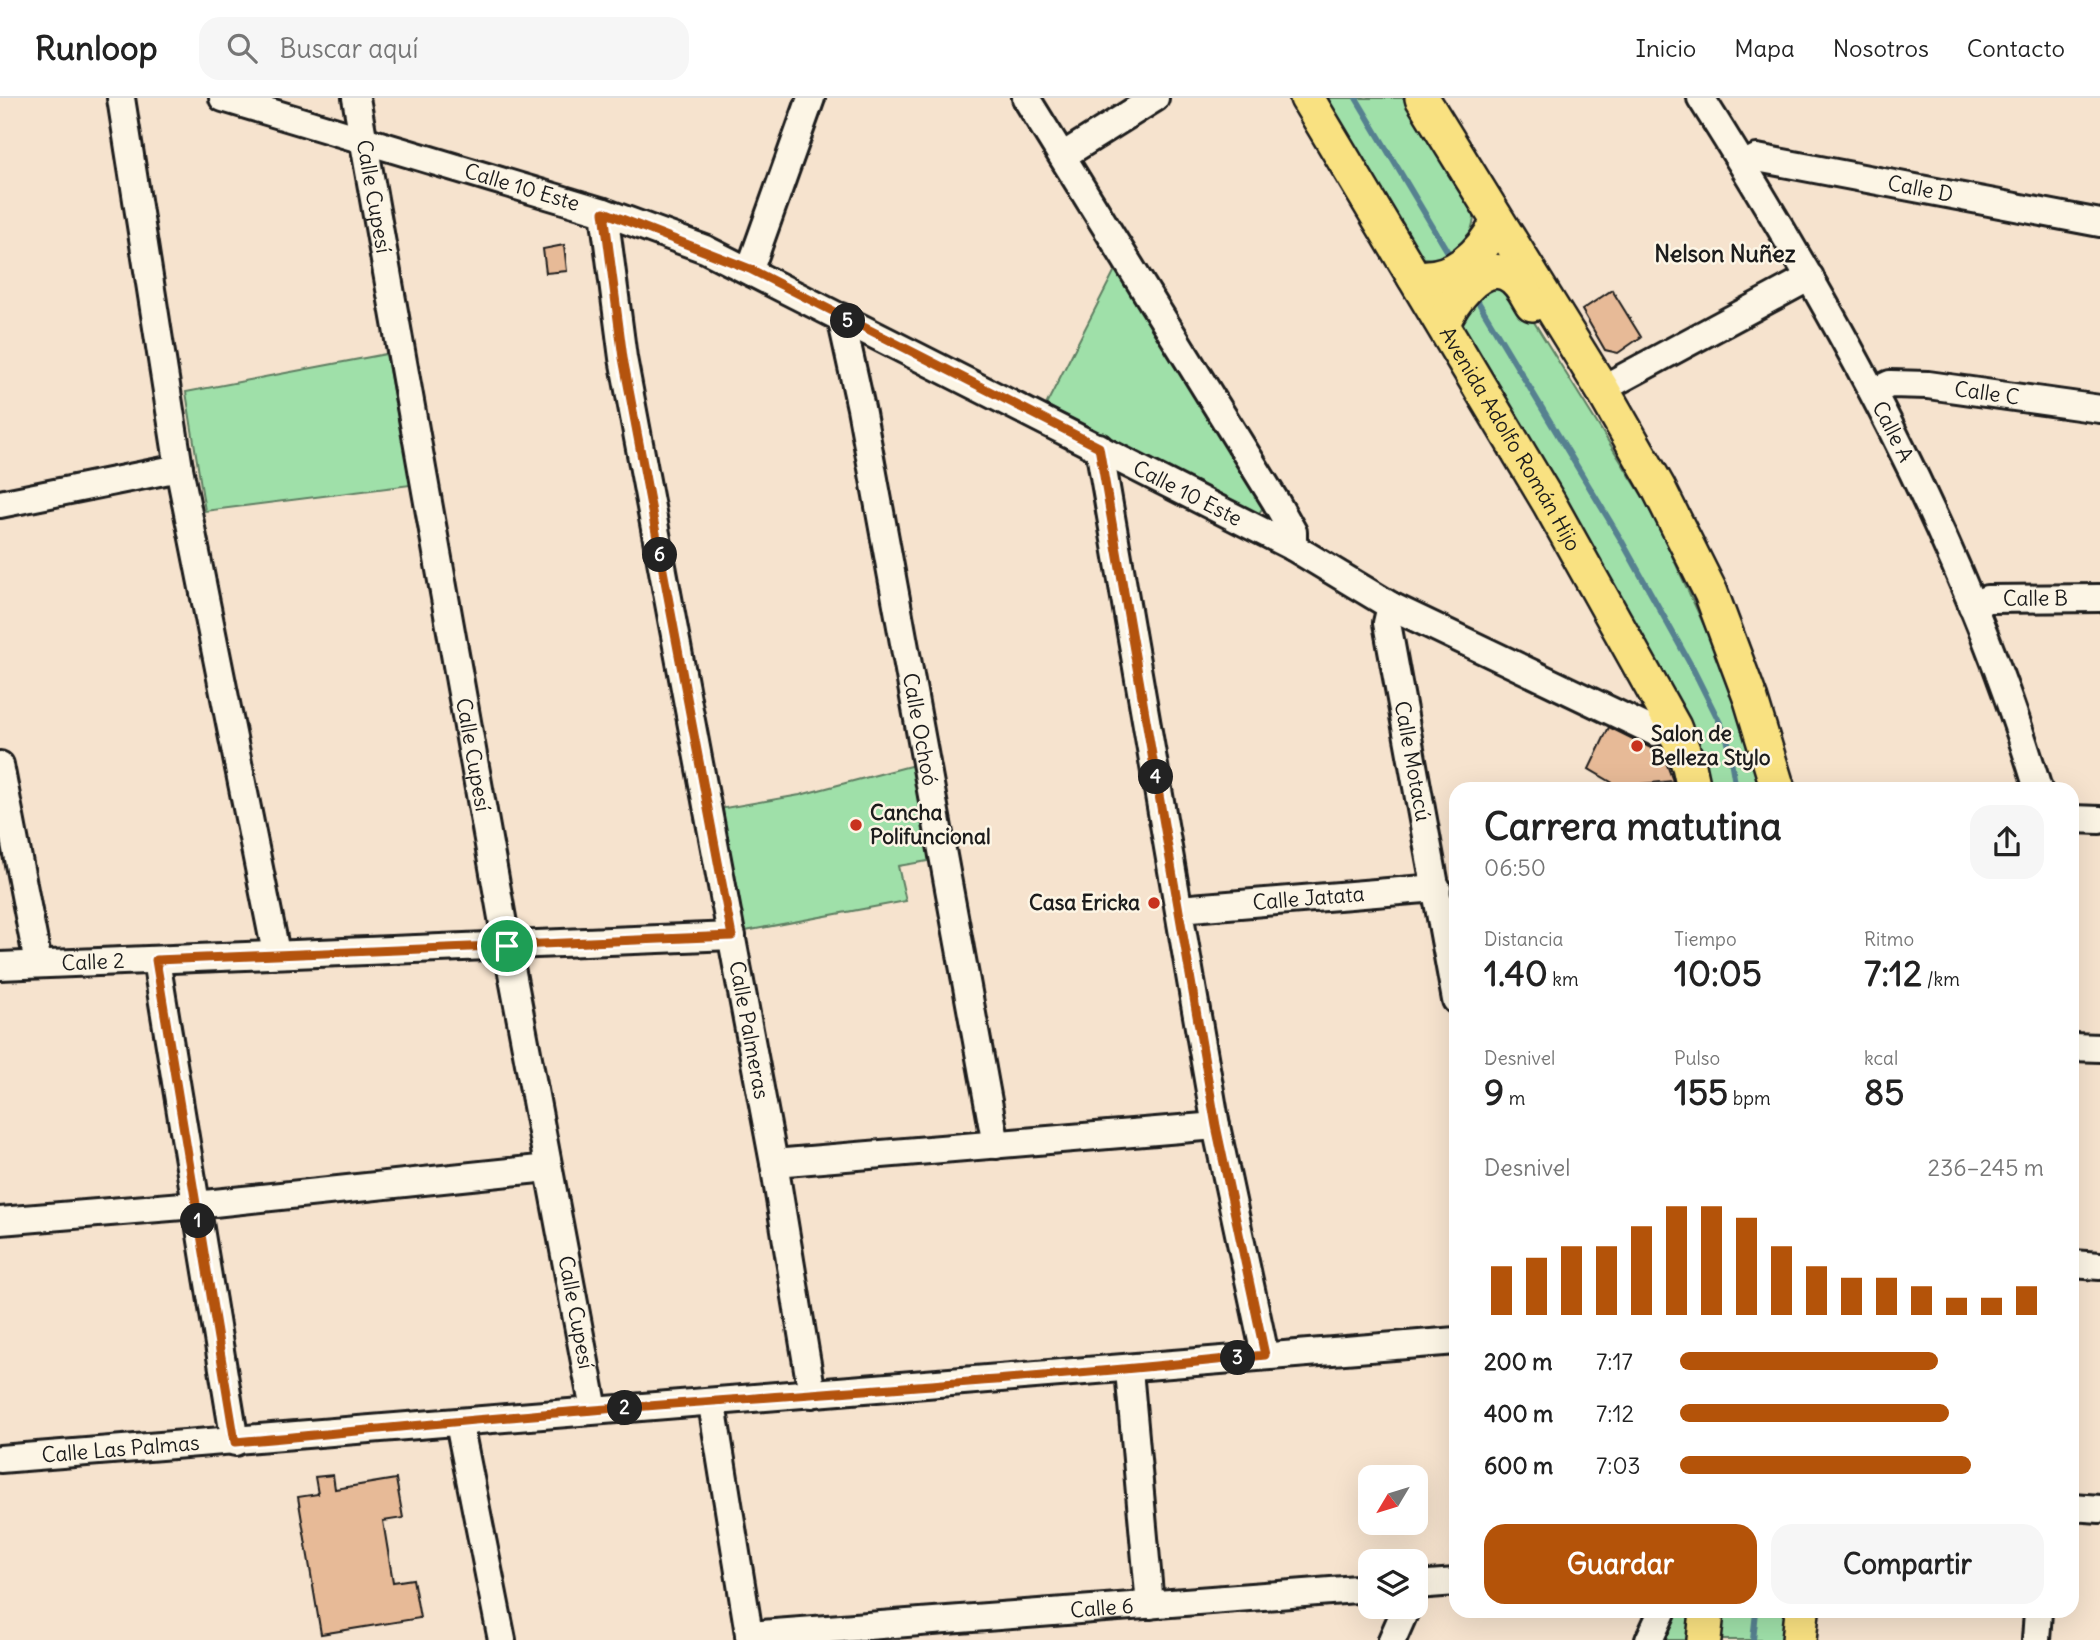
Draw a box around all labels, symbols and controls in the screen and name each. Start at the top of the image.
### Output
search box [199,17,689,80]
text: Runloop [35,27,157,69]
icon: search [223,29,261,67]
text: Buscar aquí [279,32,418,65]
text: Inicio [1636,33,1696,63]
text: Mapa [1734,33,1795,63]
text: Nosotros [1833,33,1929,63]
text: Contacto [1967,33,2065,63]
street label: Calle Cupesí [351,137,397,256]
street label: Calle 10 Este [461,157,583,217]
street label: Calle D [1885,169,1956,208]
district label: Nelson Nuñez [1654,239,1796,268]
pin: 5 [830,304,866,339]
text: 5 [842,308,853,332]
street label: Avenida Adolfo Román Hijo [1434,322,1587,556]
street label: Calle C [1953,375,2021,411]
street label: Calle A [1866,396,1920,466]
street label: Calle 10 Este [1129,454,1247,532]
pin: 6 [642,538,678,573]
text: 6 [654,542,665,566]
street label: Calle B [2003,584,2068,612]
street label: Calle Ochoó [897,671,944,788]
street label: Calle Cupesí [450,696,497,814]
street label: Calle Motacú [1389,699,1437,824]
place label: Salon de Belleza Stylo [1651,720,1771,771]
marker: Salon de Belleza Stylo [1629,738,1645,754]
pin: 4 [1138,760,1174,794]
text: 4 [1150,764,1161,788]
place label: Cancha Polifuncional [870,799,991,850]
text: Carrera matutina [1484,803,1782,850]
button: share [1970,805,2044,879]
marker: Cancha Polifuncional [848,817,864,833]
text: 06:50 [1484,853,1546,882]
street label: Calle Jatata [1252,880,1366,916]
place label: Casa Ericka [1029,889,1140,916]
marker: Casa Ericka [1146,895,1162,911]
pin [477,916,537,976]
icon: arrive [488,927,526,965]
text: Distancia [1484,927,1563,951]
text: Tiempo [1674,927,1737,951]
text: Ritmo [1864,927,1914,951]
street label: Calle 2 [61,947,125,976]
text: 1.40 [1484,951,1548,995]
text: 10:05 [1674,951,1762,995]
text: 7:12 [1864,951,1922,995]
street label: Calle Palmeras [723,959,776,1101]
text: km [1548,967,1579,991]
text: /km [1922,967,1960,991]
text: Desnivel [1484,1046,1555,1070]
text: Pulso [1674,1046,1720,1070]
text: kcal [1864,1046,1898,1070]
text: 9 [1484,1070,1504,1114]
text: 155 [1674,1070,1728,1114]
text: 85 [1864,1070,1904,1114]
text: m [1504,1086,1525,1110]
text: bpm [1728,1086,1771,1110]
text: Desnivel [1484,1153,1570,1182]
text: 236–245 m [1928,1153,2044,1182]
pin: 1 [180,1204,216,1238]
text: 1 [194,1208,201,1232]
street label: Calle Cupesí [552,1253,600,1371]
pin: 3 [1220,1340,1256,1376]
text: 3 [1232,1345,1243,1369]
text: 200 m [1484,1347,1553,1376]
text: 7:17 [1596,1347,1633,1376]
pin: 2 [608,1390,642,1426]
text: 2 [619,1395,630,1419]
text: 400 m [1484,1399,1553,1428]
text: 7:12 [1596,1399,1634,1428]
street label: Calle Las Palmas [41,1429,200,1469]
text: 600 m [1484,1451,1553,1480]
text: 7:03 [1596,1451,1641,1480]
north arrow [1358,1465,1428,1535]
map controls [1358,1465,1428,1619]
button: Guardar [1484,1524,1757,1604]
button: Compartir [1771,1524,2044,1604]
button: layers [1358,1549,1428,1619]
street label: Calle 6 [1069,1592,1135,1624]

